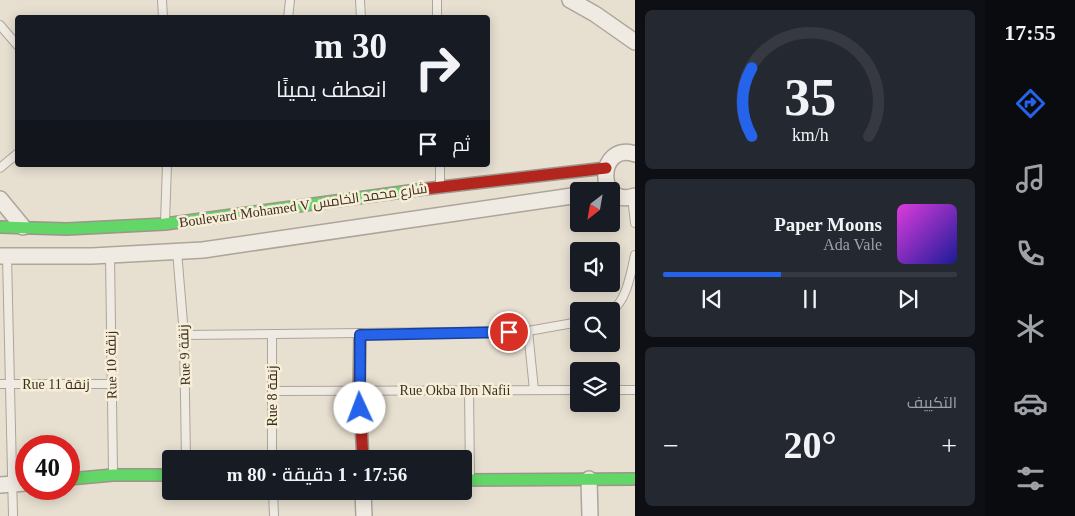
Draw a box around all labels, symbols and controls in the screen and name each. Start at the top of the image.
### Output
text: 17:55 [1004,20,1056,45]
text: 30 m [314,27,387,66]
icon: right [405,35,470,100]
text: 35 [784,69,836,126]
text: انعطف يمينًا [276,77,387,102]
icon: directions [1013,86,1048,121]
text: km/h [792,125,828,145]
icon: arrive [414,130,442,158]
text: ثم [452,134,470,155]
icon: music [1013,161,1048,196]
street label: Boulevard Mohamed V شارع محمد الخامس [178,181,428,231]
north arrow [570,182,620,232]
map controls [570,182,620,412]
text: Paper Moons [774,214,882,235]
text: Ada Vale [823,236,882,253]
icon: phone [1013,236,1048,271]
button: sound [570,242,620,292]
icon: previous [698,285,726,313]
icon: pause [796,285,824,313]
icon: next [894,285,922,313]
button: search [570,302,620,352]
pin [488,311,530,353]
icon: climate [1013,311,1048,346]
icon: arrive [495,318,523,346]
street label: Rue 9 زنقة [176,324,193,386]
street label: Rue 10 زنقة [103,331,120,399]
button: layers [570,362,620,412]
street label: Rue 8 زنقة [265,365,280,427]
street label: Rue 11 زنقة [22,377,90,392]
position arrow [333,381,385,433]
street label: Rue Okba Ibn Nafii [400,383,511,398]
icon: car [1013,386,1048,421]
text: التكييف [907,394,957,411]
text: 20° [783,424,837,466]
text: − [663,430,679,461]
text: + [941,430,957,461]
speed limit sign: 40 [15,435,80,500]
icon: filters [1013,461,1048,496]
text: 17:56 · 1 دقيقة · 80 m [227,464,407,485]

